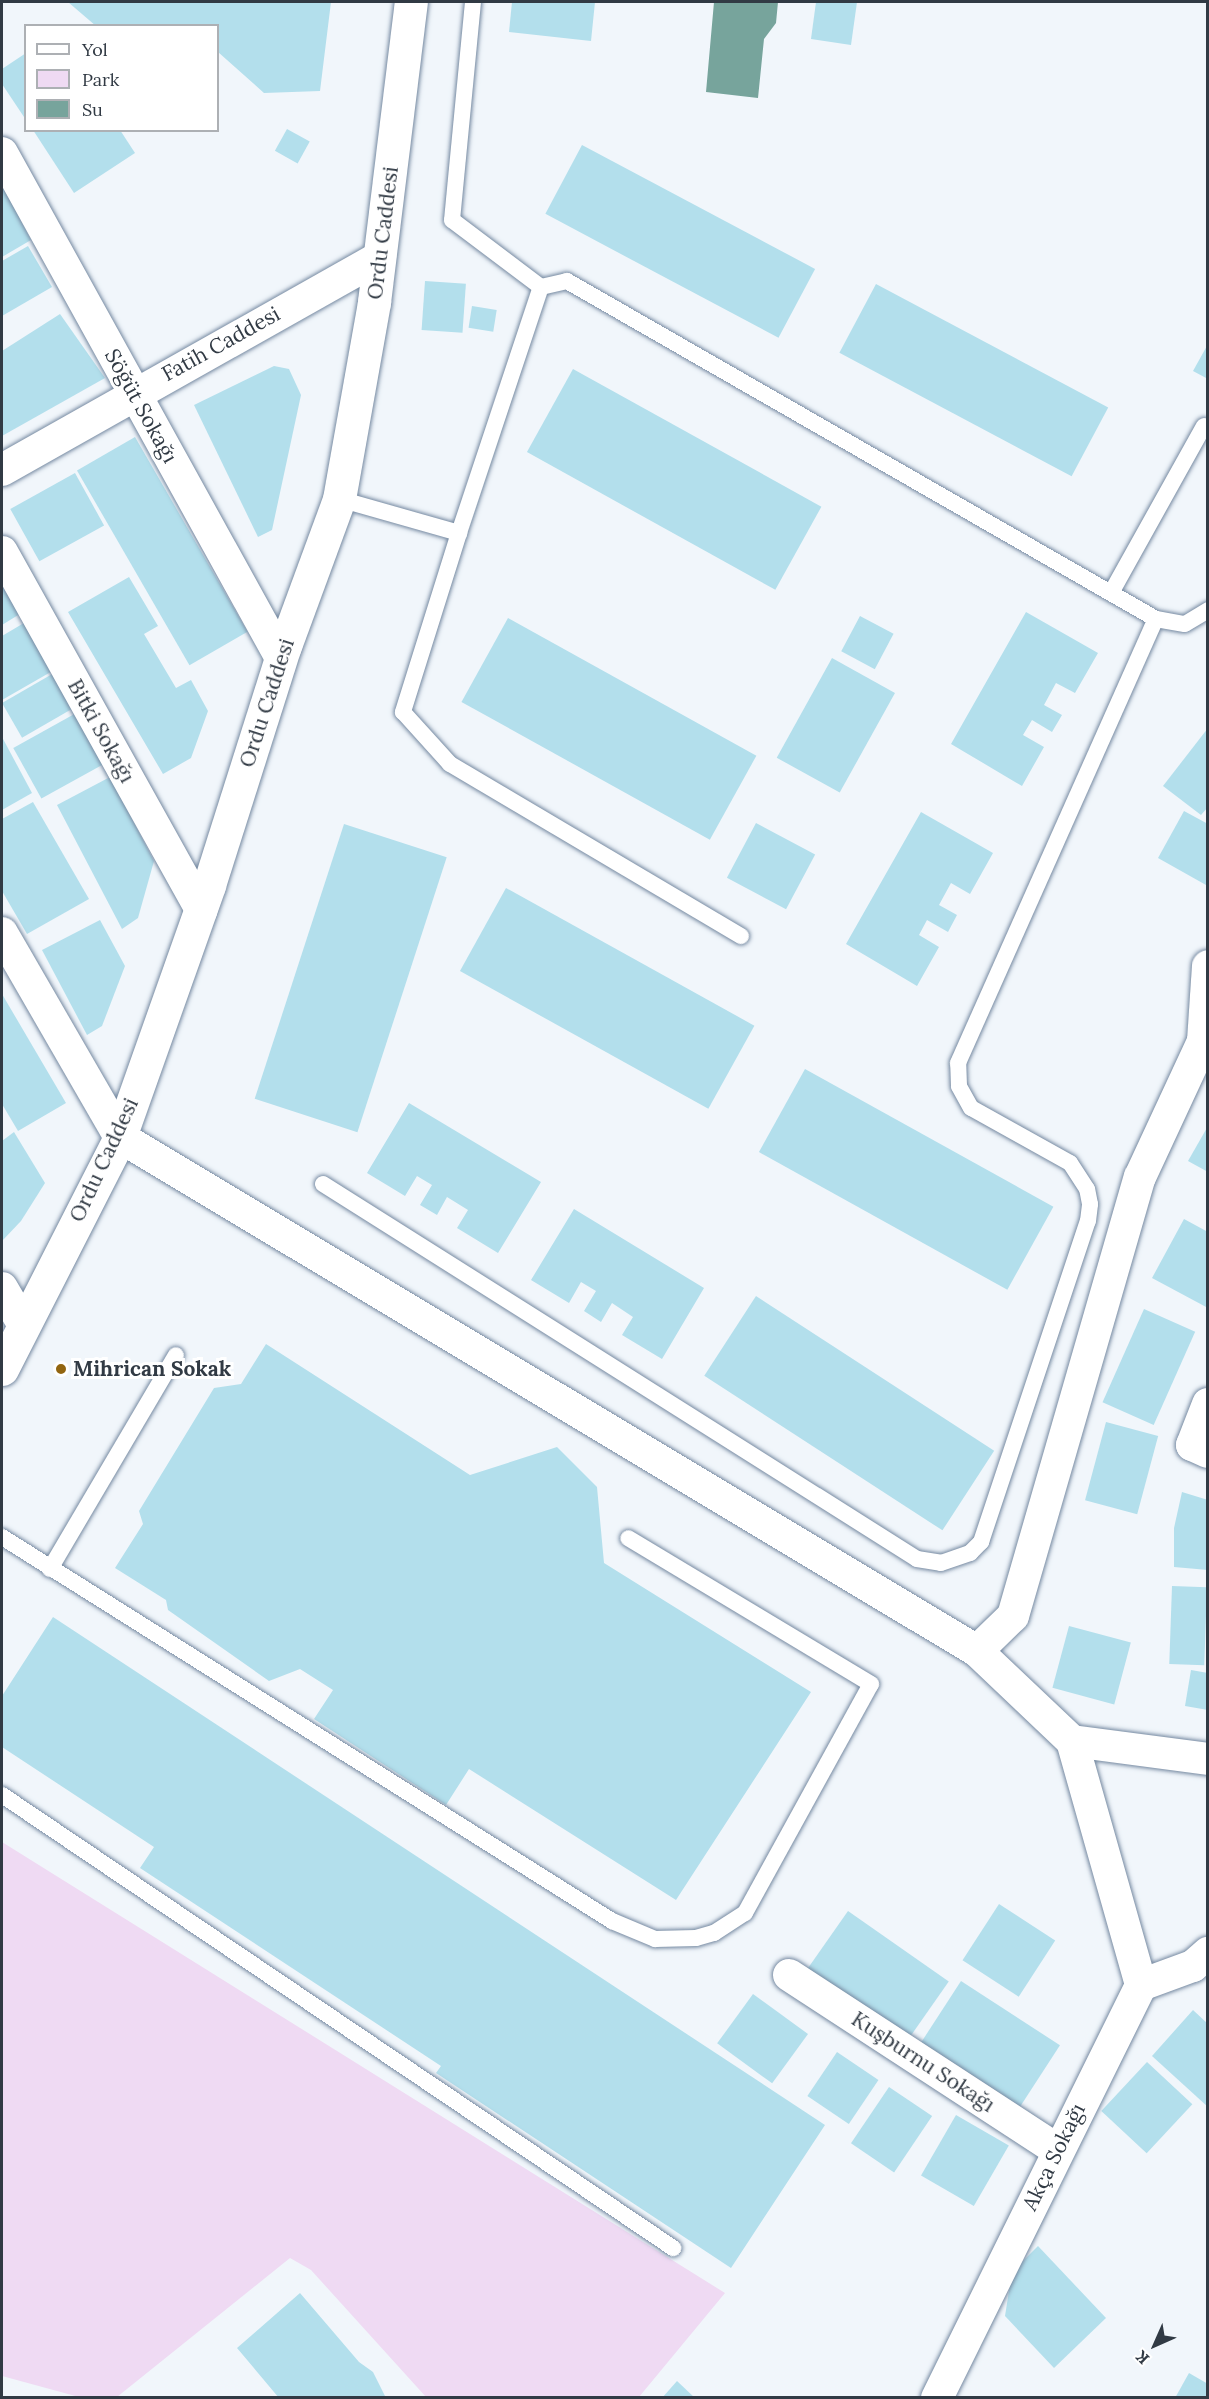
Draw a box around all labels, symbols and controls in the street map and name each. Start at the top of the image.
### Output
legend [24,24,219,132]
text: Yol [82,38,108,61]
text: Park [82,68,119,91]
text: Su [82,98,103,121]
street label: Ordu Caddesi [362,165,404,301]
street label: Fatih Caddesi [158,301,284,387]
street label: Söğüt Sokağı [99,345,183,467]
street label: Ordu Caddesi [234,635,300,771]
street label: Bitki Sokağı [62,675,140,787]
street label: Ordu Caddesi [64,1094,144,1226]
place label: Mihrican Sokak [73,1356,231,1382]
marker: Mihrican Sokak [54,1362,68,1376]
street label: Kuşburnu Sokağı [847,2006,999,2118]
street label: Akça Sokağı [1017,2099,1091,2215]
north arrow [1125,2315,1185,2375]
text: K [1131,2347,1153,2369]

